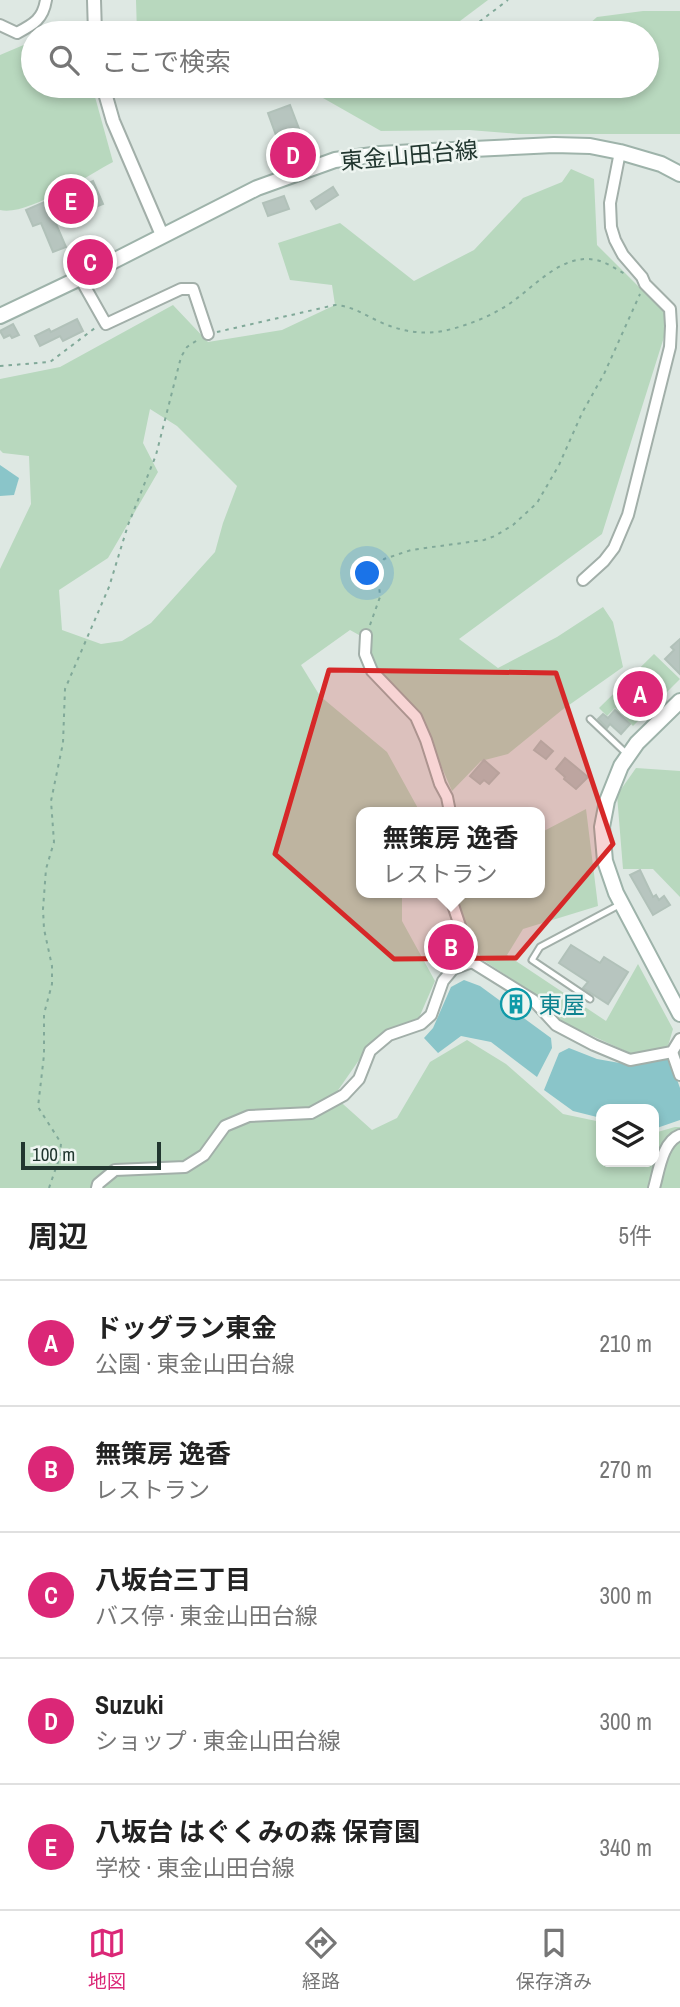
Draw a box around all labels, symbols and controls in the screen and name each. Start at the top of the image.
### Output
search box [21,21,659,98]
icon: search [45,41,83,79]
text: ここで検索 [101,44,231,79]
pin: D [270,129,316,181]
street label: 東金山田台線 [339,134,479,176]
pin: E [48,175,94,227]
pin: C [67,236,113,288]
your location [350,556,384,590]
pin: A [617,668,663,720]
popup [356,807,545,898]
text: 無策房 逸香 [383,820,518,855]
text: レストラン [383,858,498,889]
pin: B [428,921,474,973]
building icon: 東屋 [499,987,533,1021]
place label: 東屋 [539,989,585,1020]
map controls [596,1104,659,1167]
button: layers [596,1104,659,1167]
scale bar [21,1139,161,1171]
text: 100 m [32,1141,75,1167]
text: 周辺 [28,1216,88,1256]
text: 5件 [619,1220,652,1251]
text: ドッグラン東金 [95,1310,277,1345]
text: A [44,1328,58,1359]
text: 210 m [600,1328,652,1359]
text: 公園 · 東金山田台線 [95,1348,295,1379]
text: 無策房 逸香 [95,1436,231,1471]
text: B [44,1454,58,1485]
text: 270 m [600,1454,652,1485]
text: レストラン [95,1474,210,1505]
text: 八坂台三丁目 [95,1562,251,1597]
text: C [44,1580,58,1611]
text: 300 m [600,1580,652,1611]
text: バス停 · 東金山田台線 [95,1600,318,1631]
text: Suzuki [95,1687,164,1722]
text: D [44,1706,58,1737]
text: 300 m [600,1706,652,1737]
text: ショップ · 東金山田台線 [95,1725,341,1756]
text: 八坂台 はぐくみの森 保育園 [95,1814,420,1849]
text: E [45,1832,57,1863]
text: 340 m [600,1832,652,1863]
text: 学校 · 東金山田台線 [95,1852,295,1883]
tab: 地図 [88,1924,126,1994]
tab: 経路 [302,1924,340,1994]
tab: 保存済み [516,1924,592,1994]

